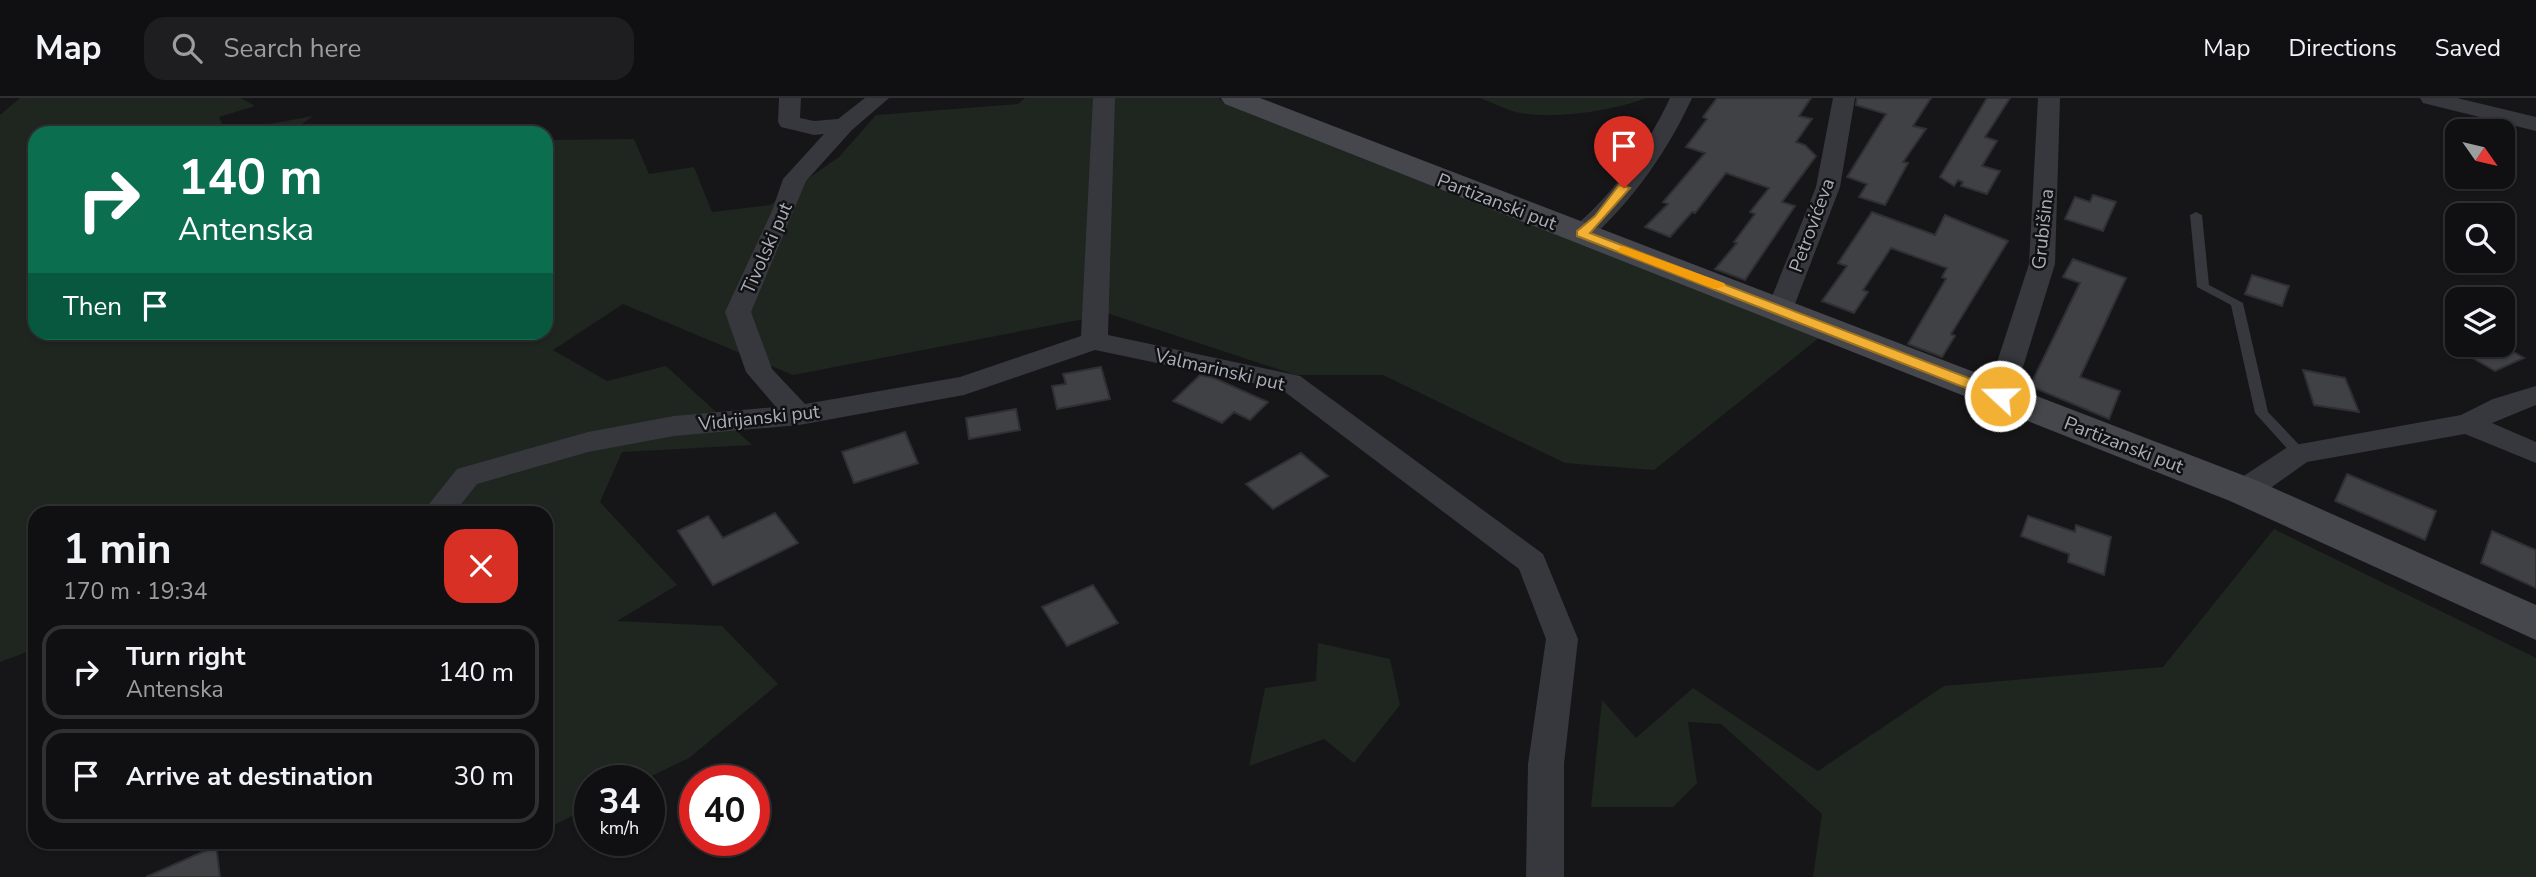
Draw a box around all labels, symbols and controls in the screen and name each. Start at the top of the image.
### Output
search box [144,17,634,80]
text: Map [35,26,102,71]
icon: search [168,29,206,67]
text: Search here [224,31,361,66]
text: Map [2203,32,2250,64]
text: Directions [2288,32,2397,64]
text: Saved [2435,32,2501,64]
pin [1594,116,1654,188]
north arrow [2445,119,2515,189]
map controls [2445,119,2515,357]
icon: arrive [1605,127,1643,165]
text: 140 m [178,144,322,211]
icon: right [63,154,154,245]
street label: Partizanski put [1433,167,1560,237]
street label: Petrovićeva [1783,175,1841,276]
street label: Grubišina [2026,187,2060,271]
street label: Tivolski put [735,198,799,298]
button: search [2445,203,2515,273]
text: Antenska [178,208,314,251]
icon: arrive [136,287,174,325]
button: layers [2445,287,2515,357]
text: Then [63,289,122,324]
street label: Valmarinski put [1151,342,1288,398]
position arrow [1963,359,2037,433]
street label: Vidrijanski put [696,399,821,437]
street label: Partizanski put [2060,410,2187,480]
text: 1 min [63,521,172,578]
button: close [444,529,518,603]
text: 170 m · 19:34 [63,576,208,607]
text: Turn right [126,639,245,674]
icon: right [67,653,105,691]
text: 140 m [438,655,514,690]
text: Antenska [126,674,224,705]
icon: arrive [67,757,105,795]
text: Arrive at destination [126,759,373,794]
text: 30 m [454,759,514,794]
speed limit sign: 40 [679,765,770,856]
text: 34 [598,778,641,825]
text: km/h [600,816,639,840]

